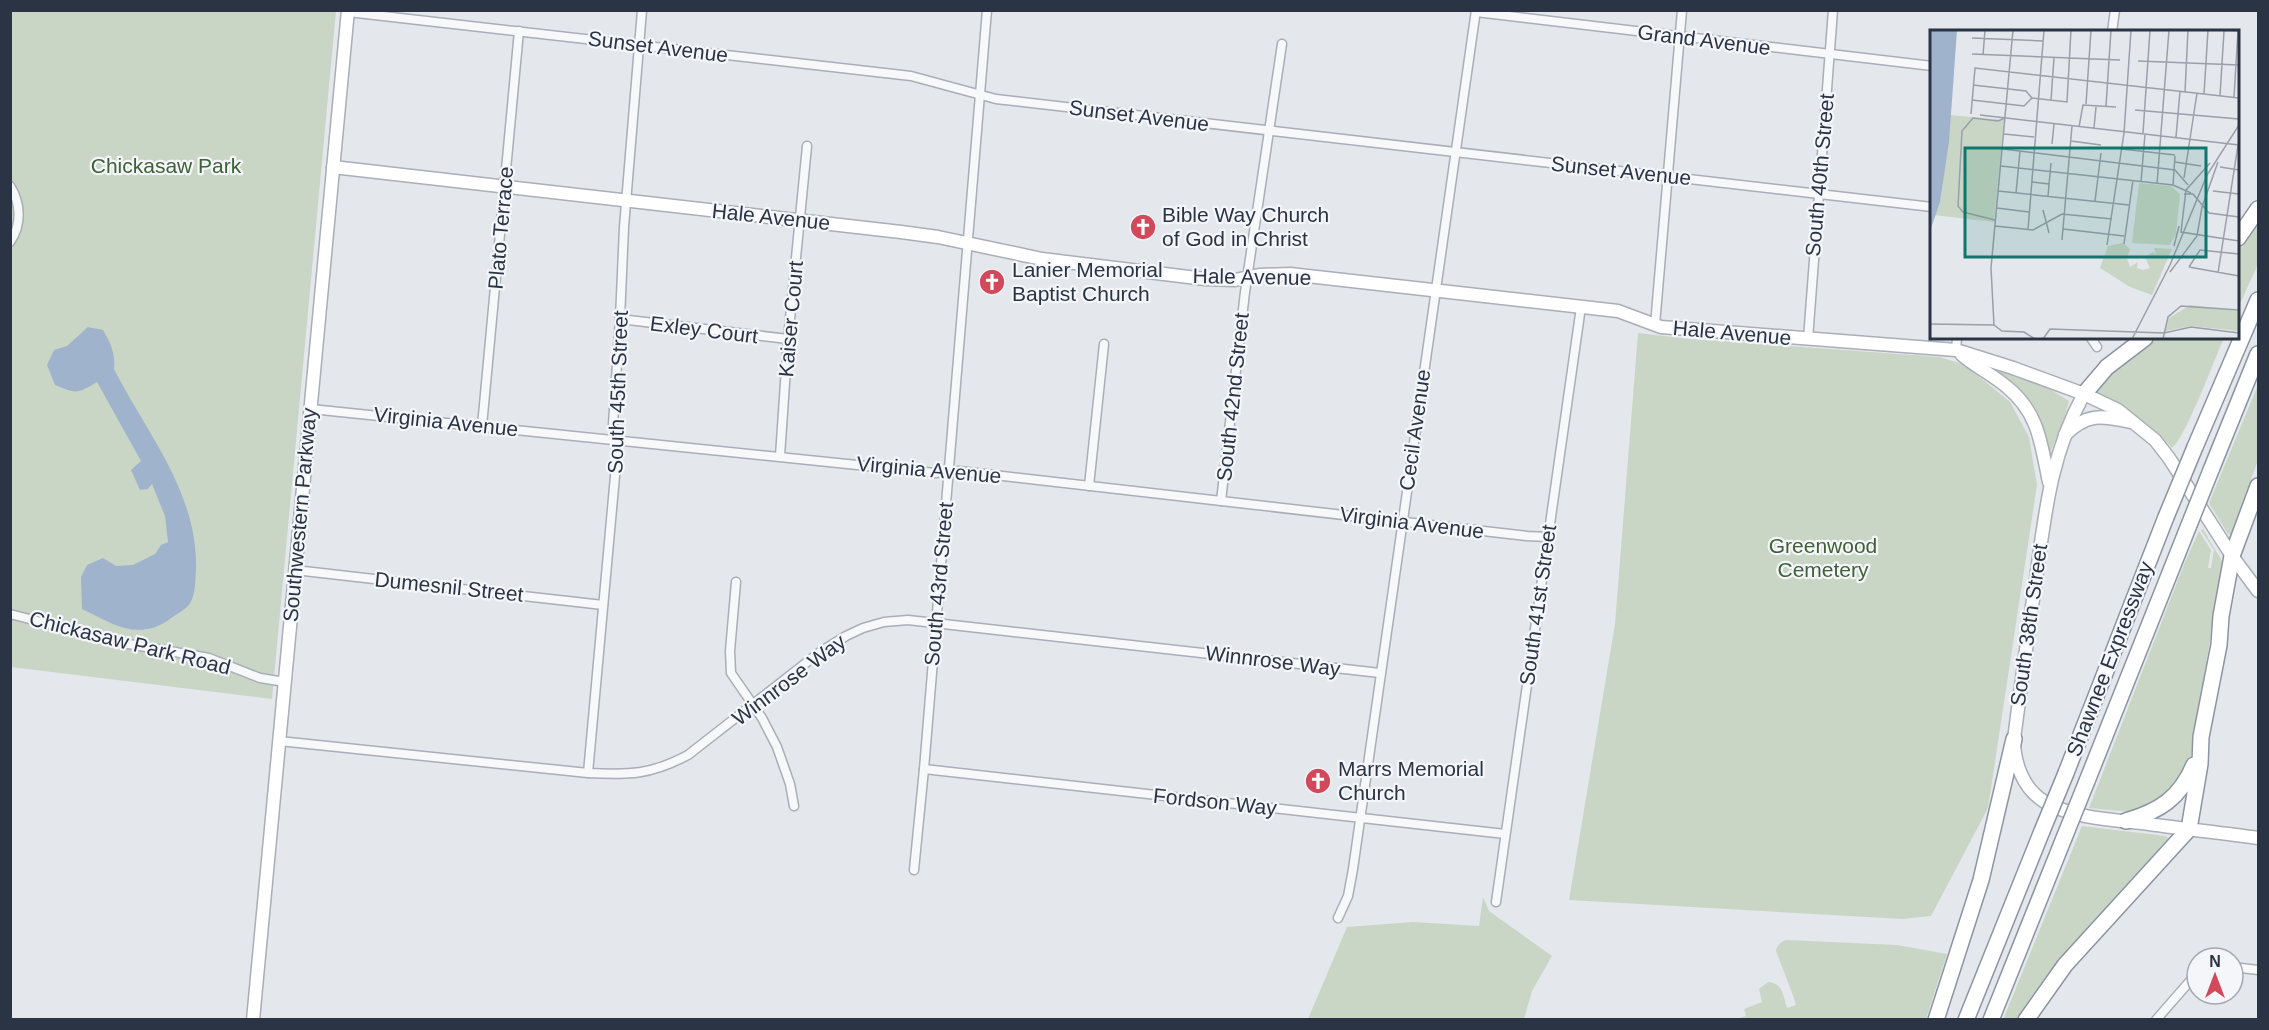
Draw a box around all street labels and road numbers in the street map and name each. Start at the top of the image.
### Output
street label: Grand Avenue [1636,20,1772,59]
street label: Sunset Avenue [587,27,729,67]
street label: South 40th Street [1801,92,1838,257]
street label: Sunset Avenue [1068,96,1210,136]
street label: Sunset Avenue [1550,152,1692,189]
street label: Plato Terrace [484,166,517,290]
street label: Hale Avenue [711,199,831,234]
street label: Kaiser Court [774,260,807,378]
street label: Hale Avenue [1192,264,1312,289]
street label: South 45th Street [603,310,632,474]
street label: Exley Court [649,311,759,348]
street label: South 42nd Street [1212,311,1253,482]
street label: Hale Avenue [1672,316,1792,349]
street label: Cecil Avenue [1395,368,1434,492]
street label: Virginia Avenue [373,402,519,441]
street label: Southwestern Parkway [279,406,320,623]
street label: Virginia Avenue [856,452,1002,487]
street label: South 43rd Street [920,501,957,667]
street label: Virginia Avenue [1339,502,1486,543]
street label: South 41st Street [1515,523,1560,687]
street label: South 38th Street [2006,542,2051,707]
street label: Shawnee Expressway [2062,558,2157,759]
street label: Dumesnil Street [374,567,525,606]
street label: Chickasaw Park Road [27,606,233,679]
street label: Winnrose Way [728,629,850,730]
street label: Winnrose Way [1204,641,1342,680]
street label: Fordson Way [1152,784,1278,819]

